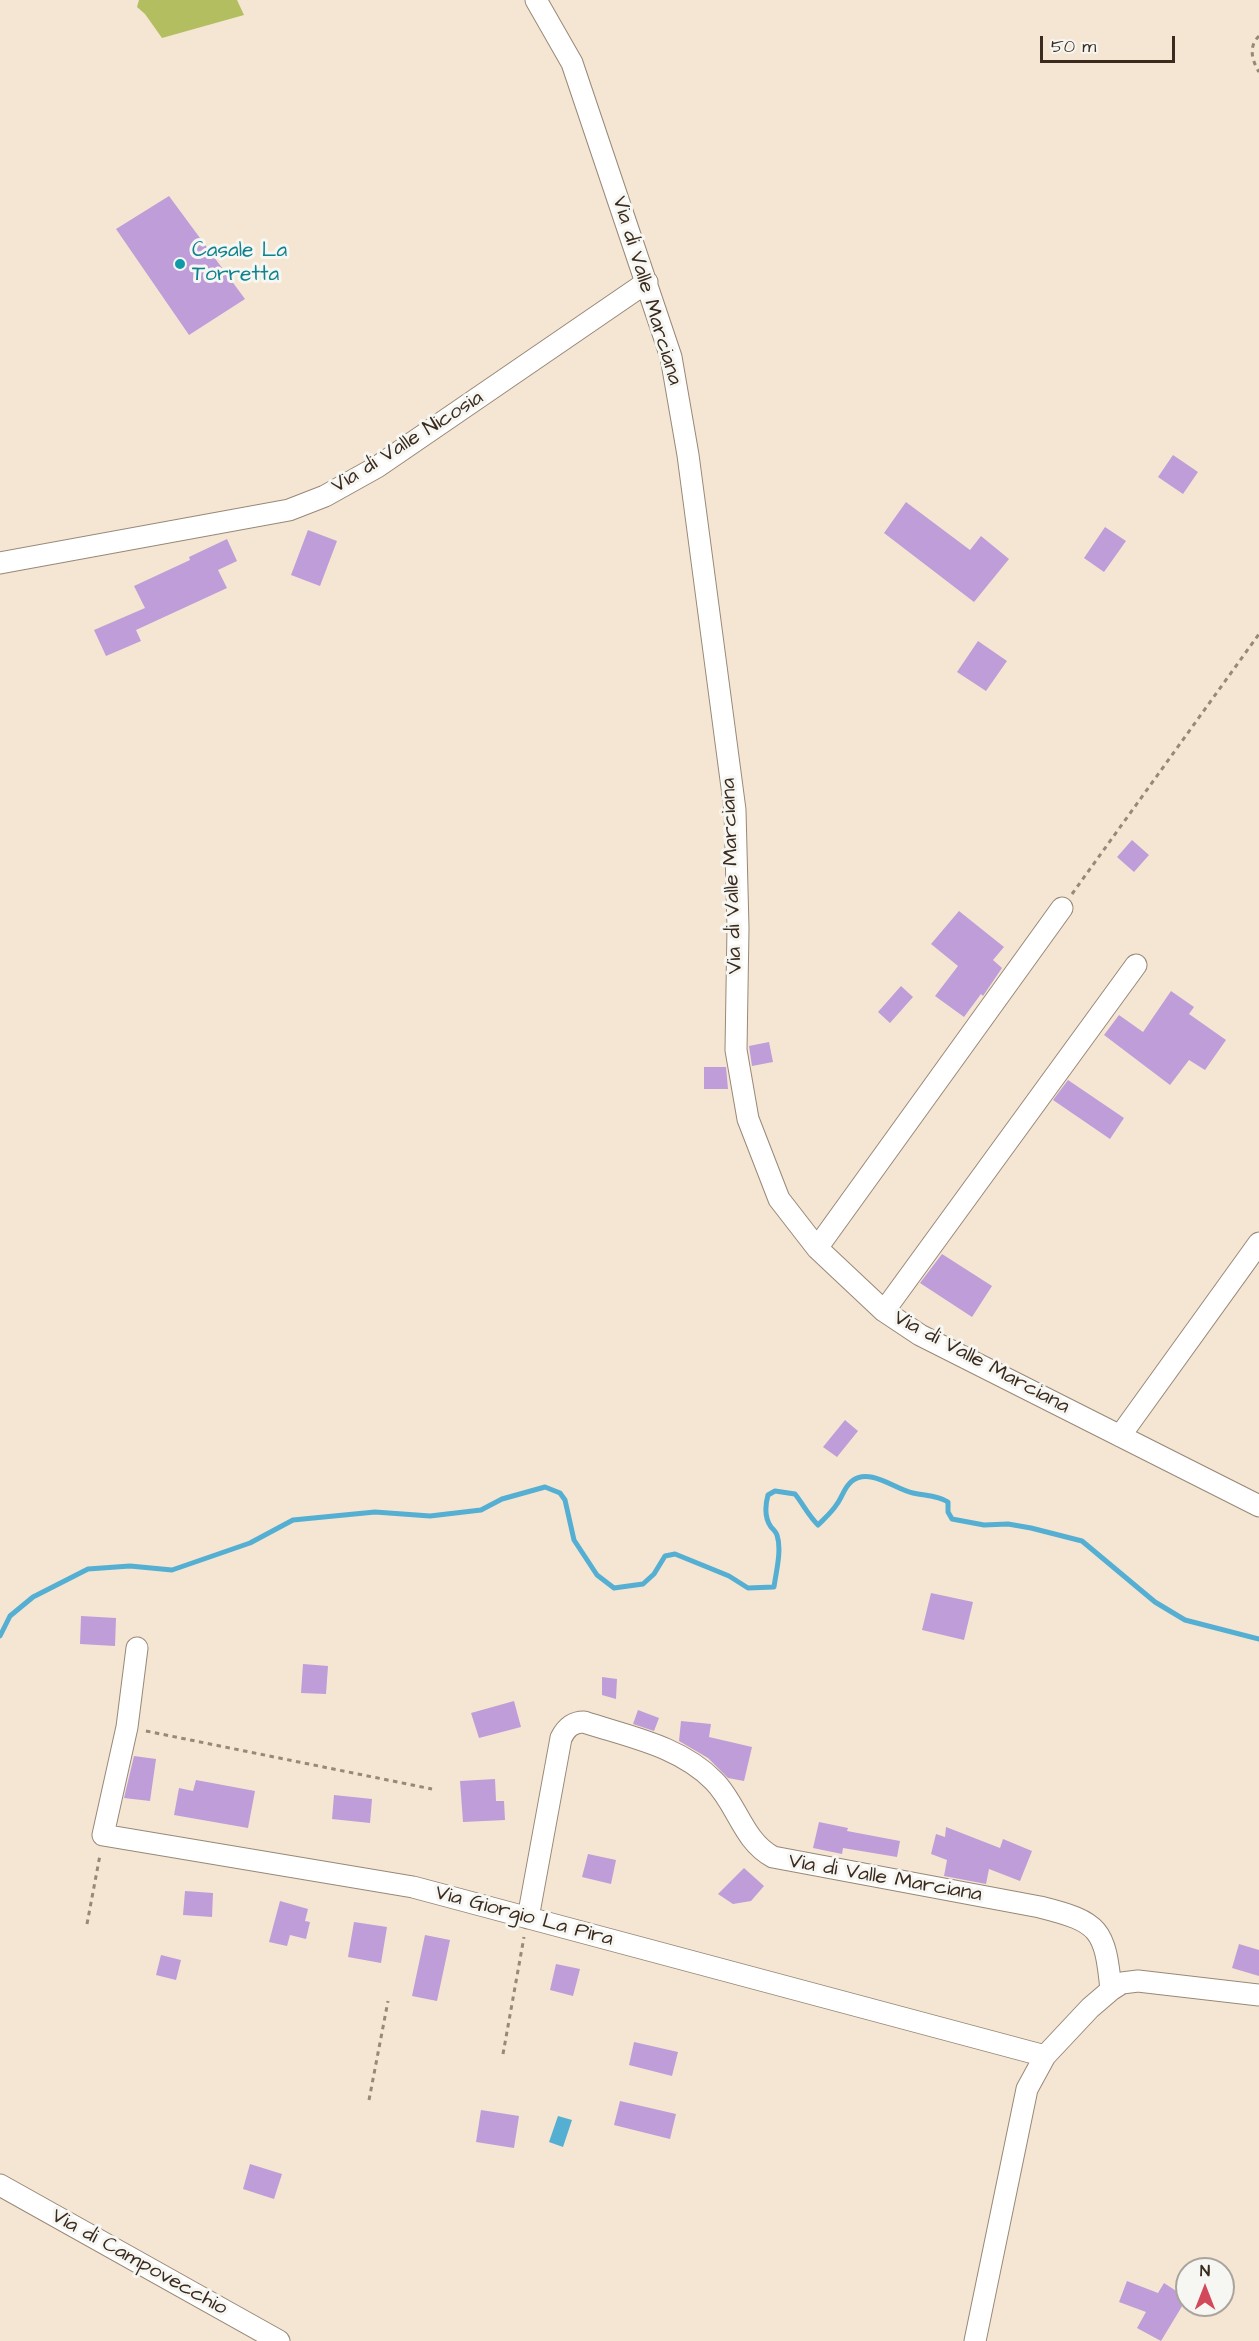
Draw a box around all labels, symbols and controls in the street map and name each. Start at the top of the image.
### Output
scale bar [1043,24,1178,62]
text: 50 m [1051,34,1096,59]
street label: Via di Valle Marciana [605,194,687,388]
place label: Casale La Torretta [192,239,287,289]
marker: Casale La Torretta [173,257,187,271]
street label: Via di Valle Nicosia [328,386,488,500]
street label: Via di Valle Marciana [717,778,749,974]
street label: Via di Valle Marciana [889,1306,1073,1420]
street label: Via di Valle Marciana [786,1850,984,1908]
street label: Via Giorgio La Pira [432,1881,616,1953]
street label: Via di Campovecchio [47,2204,231,2322]
north arrow [1175,2257,1235,2317]
text: N [1200,2260,1210,2282]

